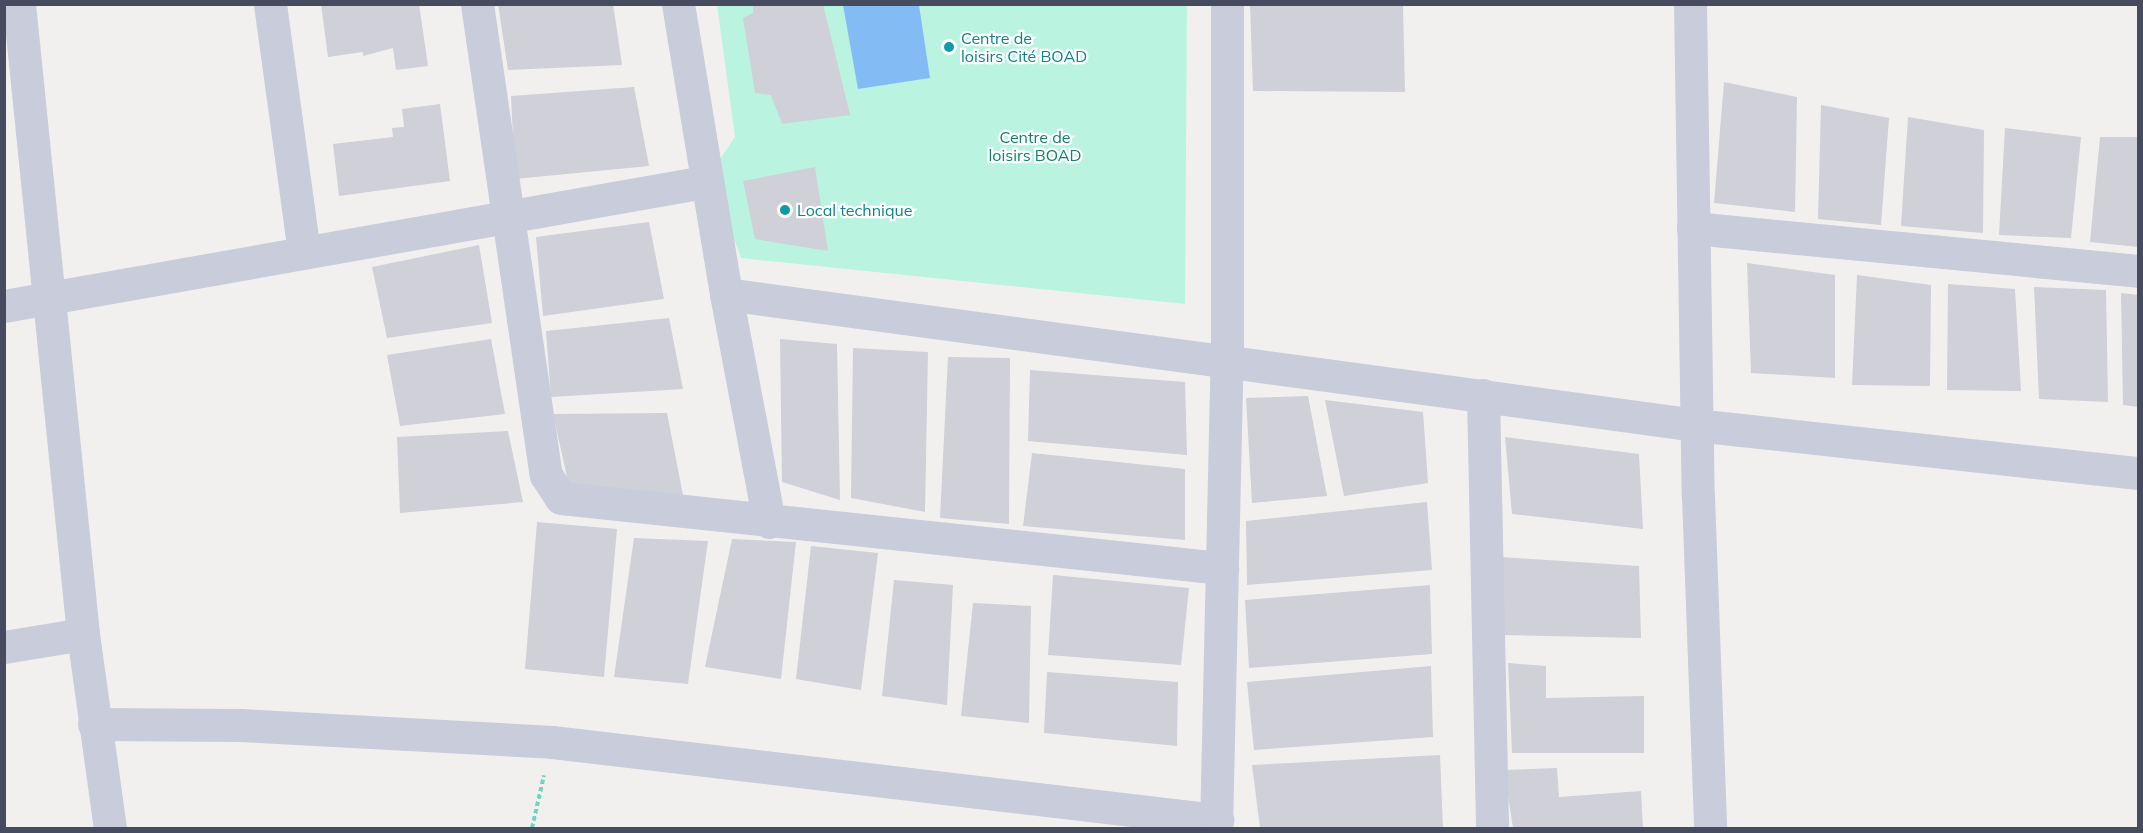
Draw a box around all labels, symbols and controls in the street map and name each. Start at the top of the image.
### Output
place label: Centre de loisirs Cité BOAD [961,28,1087,66]
marker: Centre de loisirs Cité BOAD [942,40,956,54]
park label: Centre de loisirs BOAD [988,127,1082,165]
place label: Local technique [797,200,912,220]
marker: Local technique [778,203,792,217]

